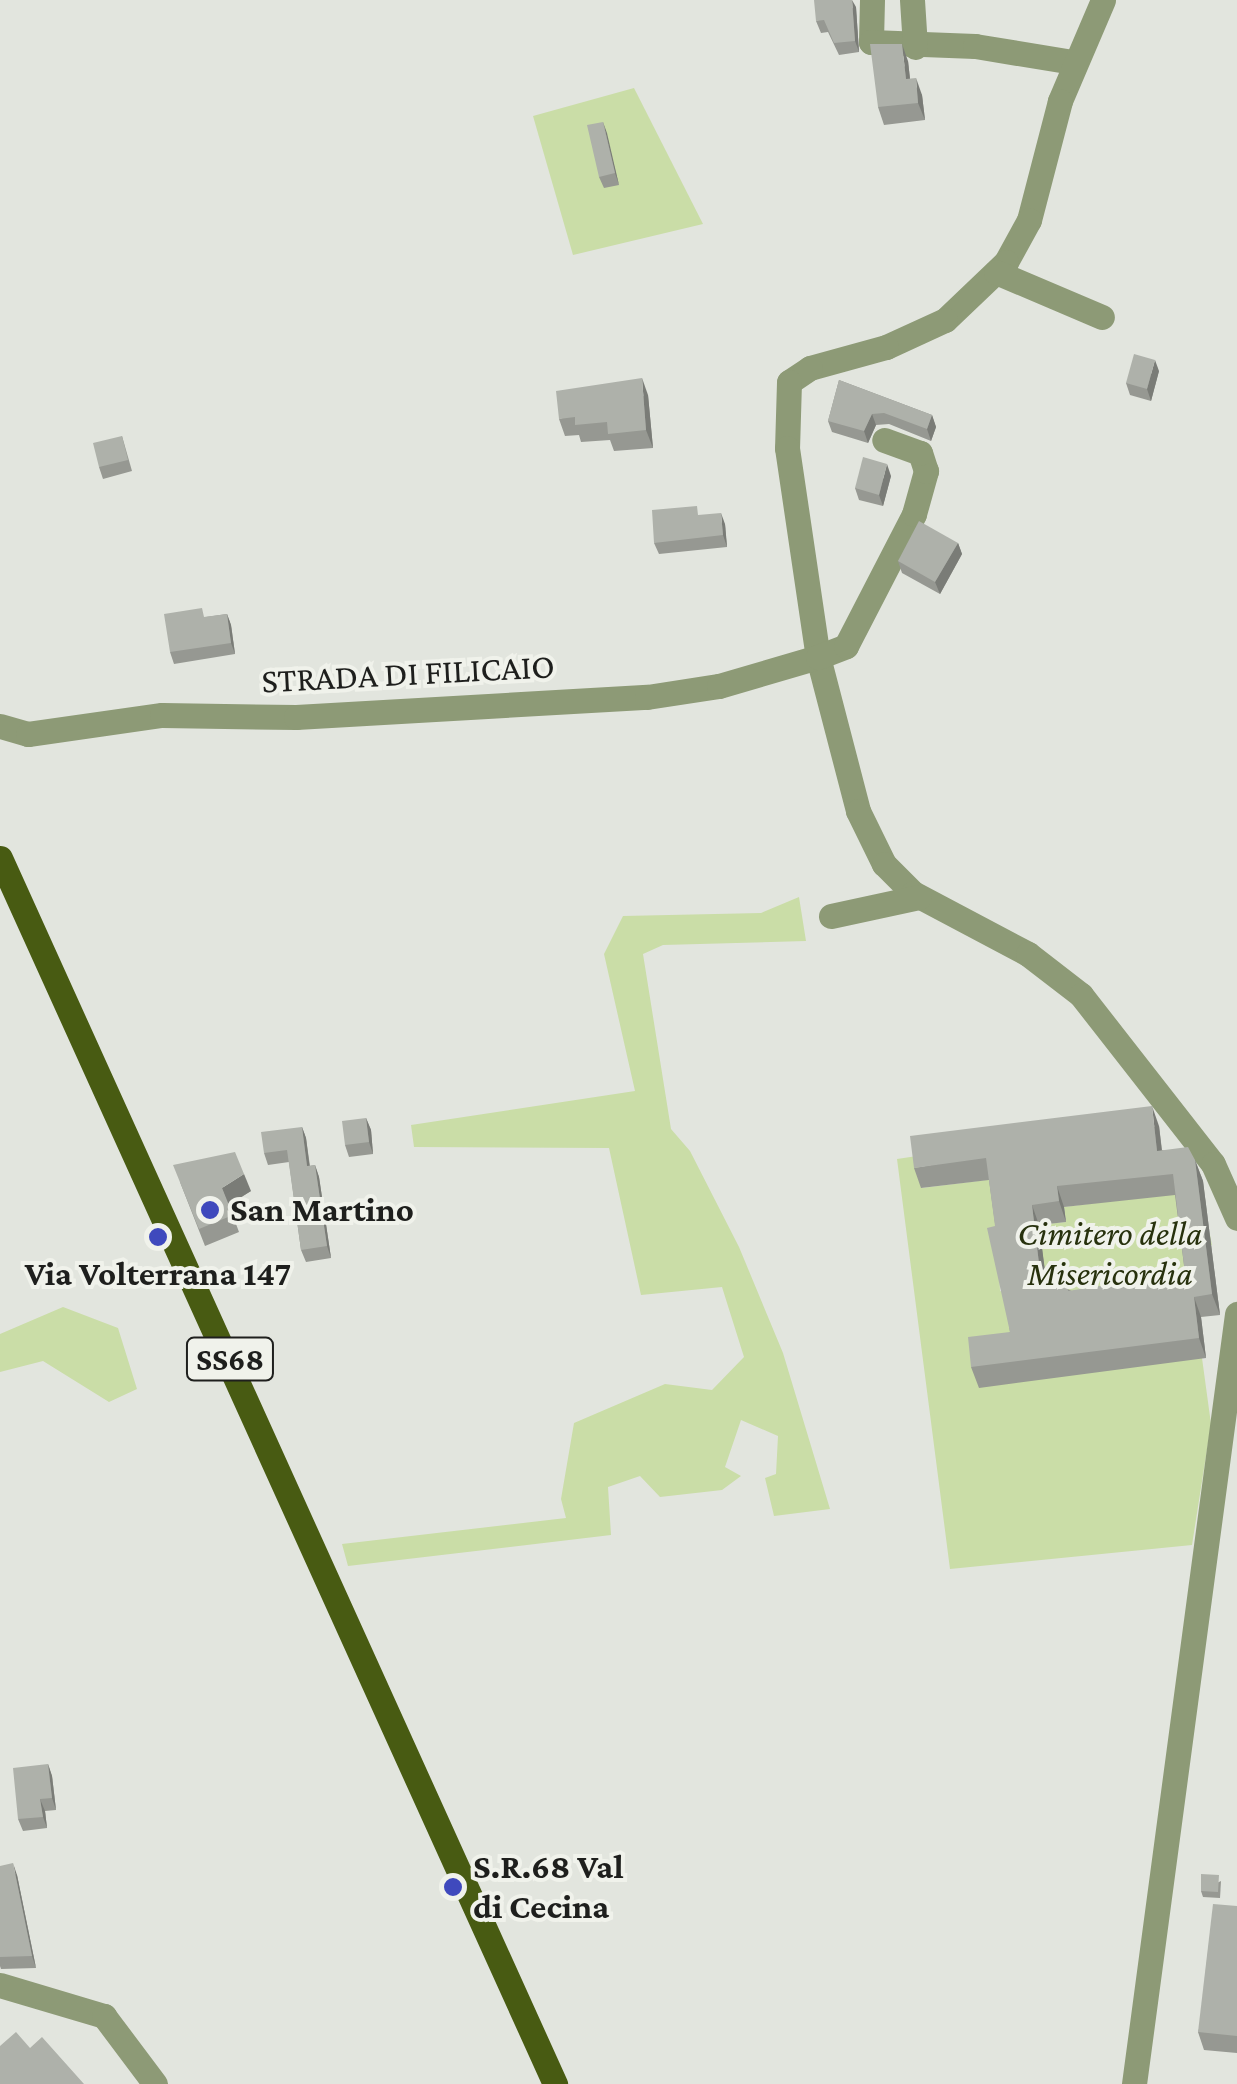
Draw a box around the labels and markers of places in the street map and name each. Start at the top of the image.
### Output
place label: San Martino [230,1189,414,1231]
marker: San Martino [199,1199,221,1221]
marker: Via Volterrana 147 [147,1226,169,1248]
place label: Via Volterrana 147 [25,1253,291,1295]
place label: S.R.68 Val di Cecina [473,1846,624,1928]
marker: S.R.68 Val di Cecina [442,1876,464,1898]

